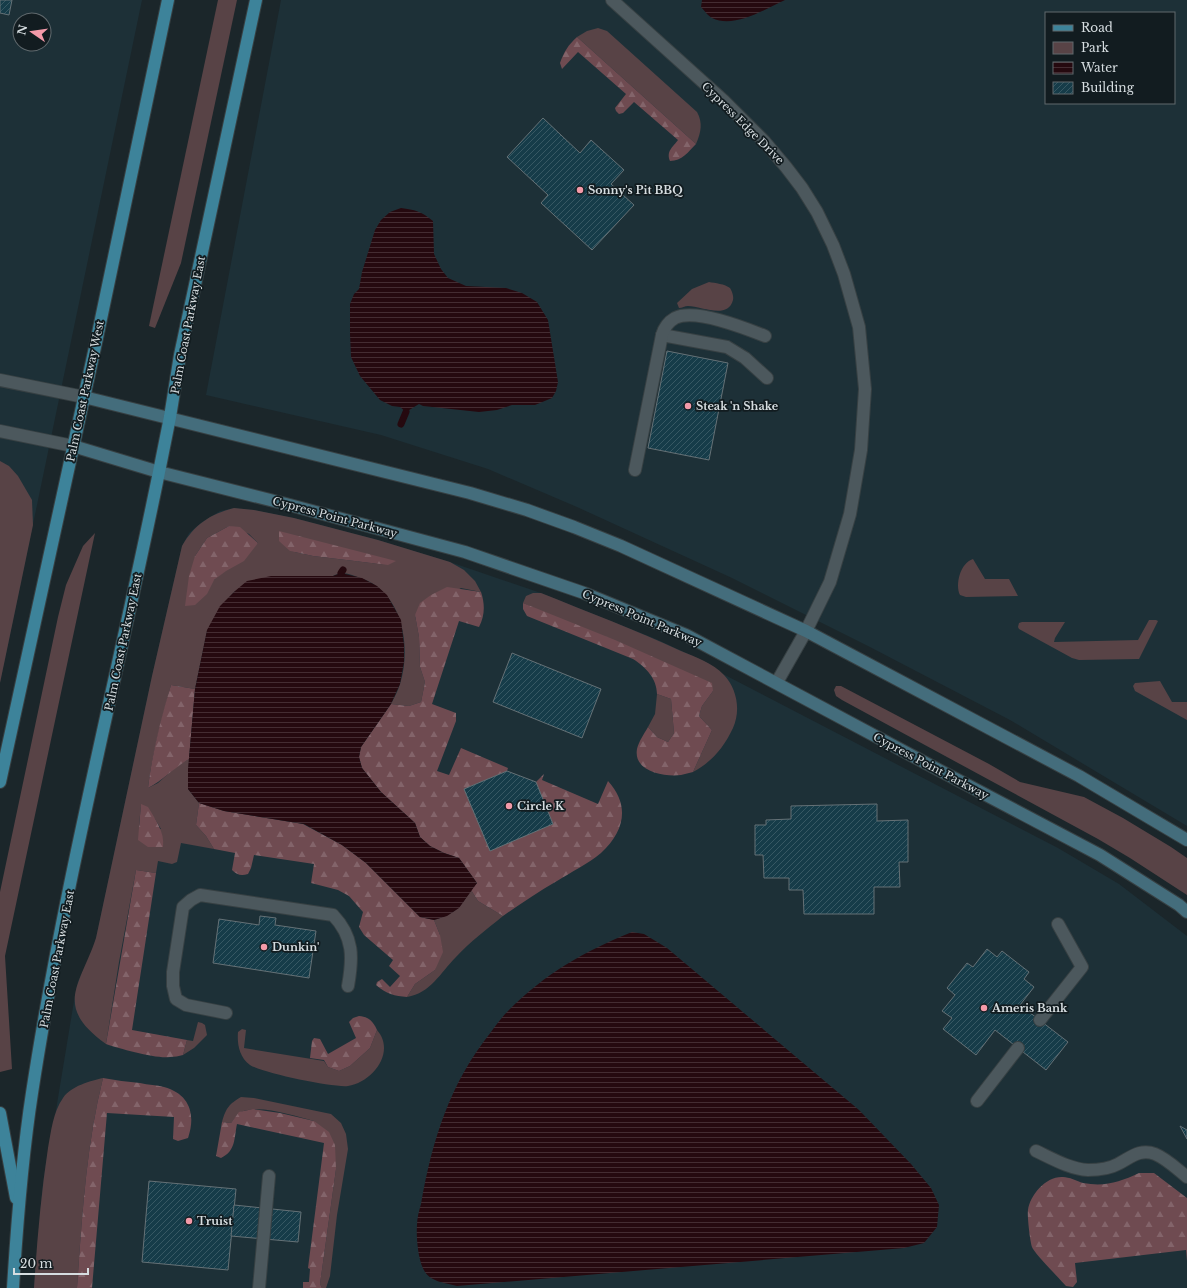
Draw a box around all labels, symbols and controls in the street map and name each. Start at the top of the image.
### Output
north arrow [12,12,52,52]
legend [1045,12,1175,104]
text: Road [1081,20,1113,35]
text: N [14,22,30,36]
text: Park [1081,40,1109,55]
text: Water [1080,60,1118,75]
street label: Cypress Edge Drive [699,79,787,167]
text: Building [1081,80,1135,95]
place label: Sonny's Pit BBQ [588,183,683,197]
marker: Sonny's Pit BBQ [575,185,585,195]
street label: Palm Coast Parkway East [168,254,208,395]
street label: Palm Coast Parkway West [63,318,107,463]
place label: Steak 'n Shake [696,399,779,413]
marker: Steak 'n Shake [683,401,693,411]
street label: Cypress Point Parkway [271,494,399,540]
street label: Palm Coast Parkway East [102,571,145,712]
street label: Cypress Point Parkway [580,586,704,650]
street label: Cypress Point Parkway [871,730,991,802]
place label: Circle K [517,799,565,813]
marker: Circle K [504,801,514,811]
street label: Palm Coast Parkway East [37,888,77,1029]
place label: Dunkin' [272,940,319,954]
marker: Dunkin' [259,942,269,952]
place label: Ameris Bank [991,1001,1068,1015]
marker: Ameris Bank [979,1003,989,1013]
place label: Truist [197,1214,233,1228]
marker: Truist [184,1216,194,1226]
scale bar [14,1250,88,1276]
text: 20 m [20,1256,52,1271]

